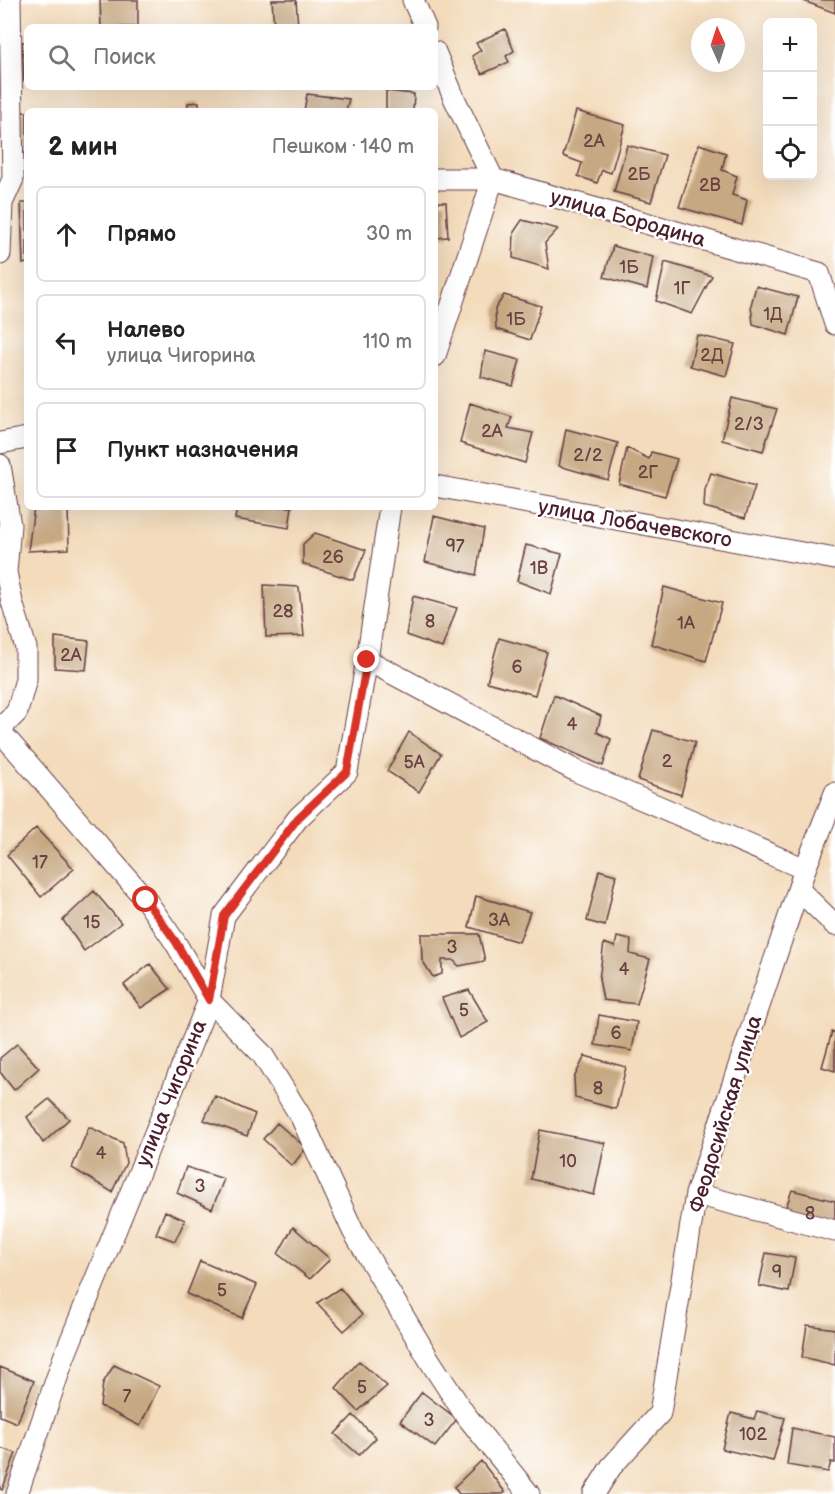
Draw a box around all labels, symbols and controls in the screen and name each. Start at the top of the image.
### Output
north arrow [691,18,745,72]
map controls [763,18,817,180]
button: + [763,18,817,72]
search box [24,24,438,90]
icon: search [45,41,78,74]
text: Поиск [93,44,156,71]
button: − [763,72,817,126]
button: locate [763,126,817,180]
house number: 2А [583,131,605,152]
text: 2 мин [48,132,118,163]
text: Пешком · 140 m [272,135,414,159]
house number: 2Б [627,164,651,185]
house number: 2В [699,175,721,196]
street label: улица Бородина [547,184,709,253]
icon: ahead [50,218,83,251]
text: Прямо [107,221,176,248]
text: 30 m [366,222,412,246]
house number: 1Б [619,257,639,278]
house number: 1Г [674,278,691,299]
house number: 1Д [763,304,783,325]
house number: 1Б [506,309,526,330]
text: Налево [107,317,185,344]
icon: left [50,326,83,359]
text: 110 m [363,330,412,354]
text: улица Чигорина [107,344,256,368]
house number: 2Д [700,345,724,366]
house number: 2/3 [734,414,764,435]
house number: 2А [481,421,503,442]
icon: arrive [50,434,83,467]
text: Пункт назначения [107,437,299,464]
house number: 2/2 [573,445,603,466]
house number: 2Г [638,462,658,483]
street label: улица Лобачевского [536,494,734,553]
house number: 97 [445,536,465,557]
house number: 26 [322,547,344,568]
house number: 1В [530,558,548,579]
house number: 28 [272,601,294,622]
house number: 8 [425,611,435,632]
house number: 1А [677,613,695,634]
house number: 2А [60,645,82,666]
route end [353,646,379,672]
house number: 6 [512,657,523,678]
house number: 4 [567,714,578,735]
house number: 2 [662,751,673,772]
house number: 5А [403,752,425,773]
house number: 17 [32,852,48,873]
route start [132,886,158,912]
house number: 3А [488,910,510,931]
house number: 15 [83,912,101,933]
house number: 3 [446,937,458,958]
house number: 4 [619,959,630,980]
house number: 5 [459,1000,469,1021]
street label: Феодосийская улица [684,1012,768,1216]
street label: улица Чигорина [131,1016,212,1170]
house number: 6 [611,1023,622,1044]
house number: 8 [593,1078,603,1099]
house number: 4 [96,1143,107,1164]
house number: 10 [559,1151,577,1172]
house number: 3 [194,1176,206,1197]
house number: 8 [805,1203,815,1224]
house number: 9 [772,1262,782,1283]
house number: 5 [217,1280,227,1301]
house number: 5 [357,1377,367,1398]
house number: 7 [123,1386,132,1407]
house number: 3 [423,1410,435,1431]
house number: 102 [739,1424,767,1445]

